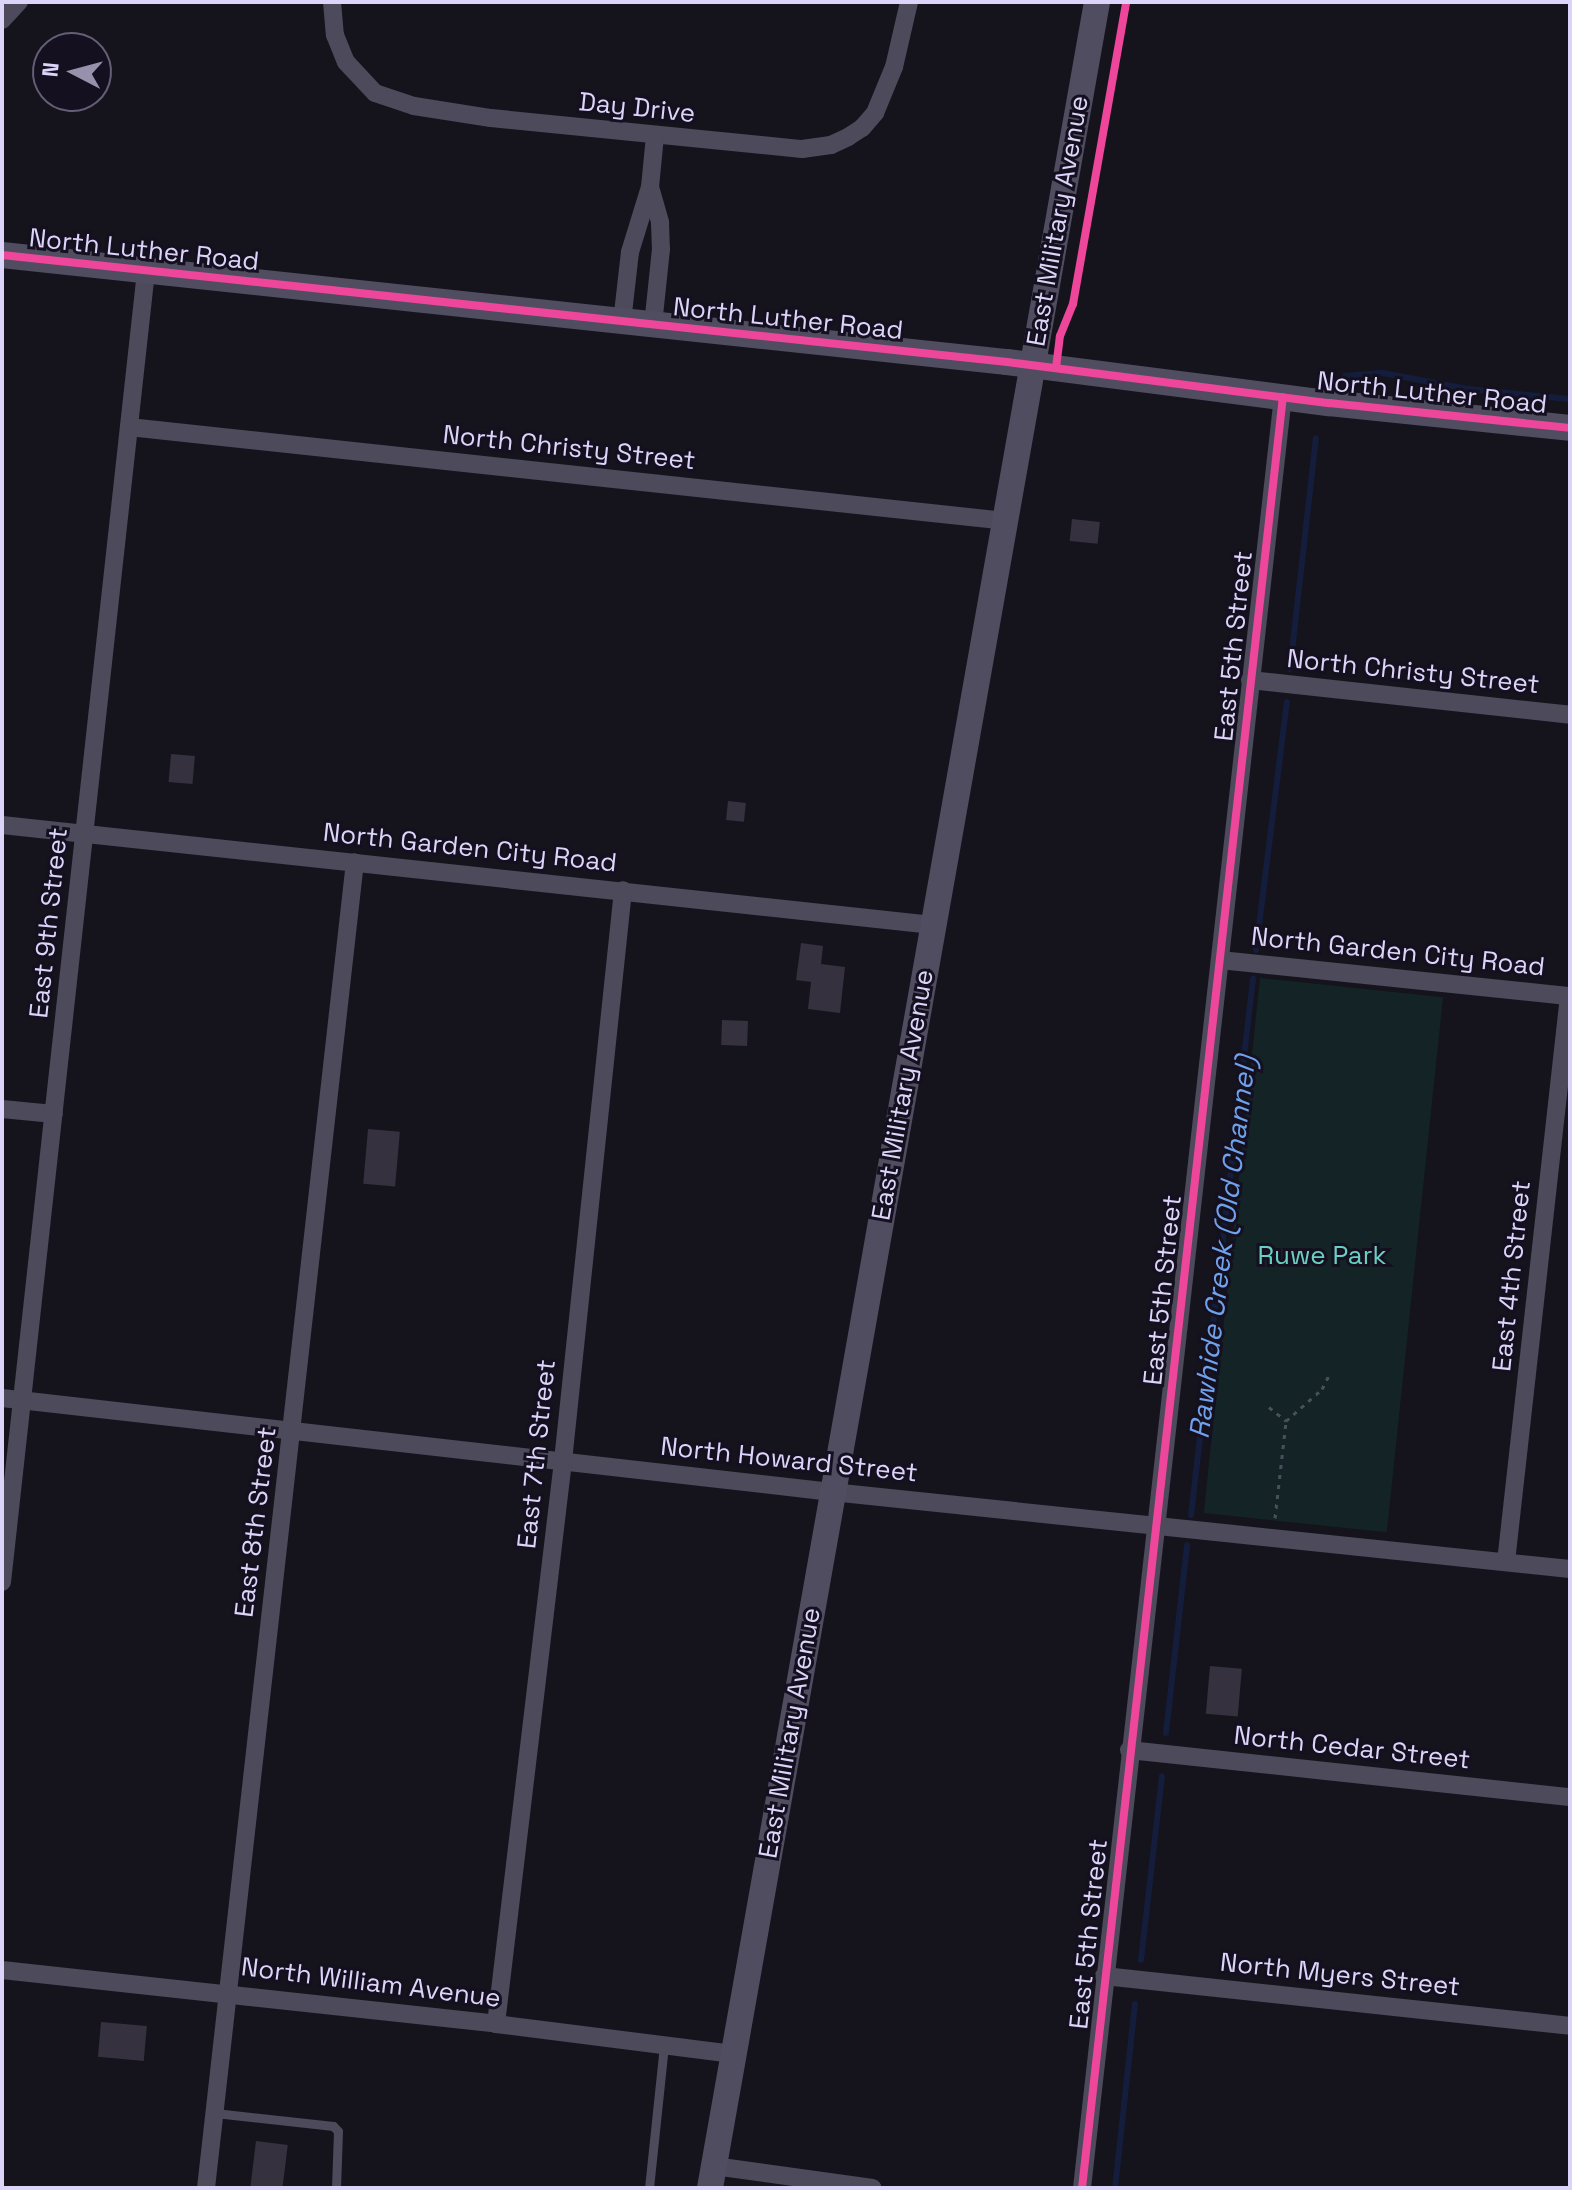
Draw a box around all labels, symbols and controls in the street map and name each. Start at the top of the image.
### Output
north arrow [32,32,112,112]
text: N [35,61,65,78]
street label: Day Drive [577,86,697,130]
street label: East Military Avenue [1021,93,1095,349]
street label: North Luther Road [27,222,261,278]
street label: North Luther Road [671,291,905,347]
street label: North Luther Road [1315,365,1549,421]
street label: North Christy Street [441,419,697,477]
street label: East 5th Street [1208,549,1260,743]
street label: North Christy Street [1285,643,1541,701]
street label: North Garden City Road [322,817,618,879]
street label: East 9th Street [23,826,75,1020]
street label: North Garden City Road [1250,921,1546,983]
street label: East Military Avenue [866,967,940,1223]
water label: Rawhide Creek (Old Channel) [1182,1053,1262,1441]
street label: East 4th Street [1486,1179,1538,1373]
street label: East 5th Street [1137,1193,1189,1387]
park label: Ruwe Park [1257,1240,1387,1272]
street label: East 7th Street [512,1358,562,1550]
street label: East 8th Street [229,1425,283,1619]
street label: North Howard Street [659,1431,919,1489]
street label: East Military Avenue [753,1605,827,1861]
street label: North Cedar Street [1232,1720,1472,1776]
street label: East 5th Street [1063,1837,1115,2031]
street label: North Myers Street [1219,1947,1461,2003]
street label: North William Avenue [239,1952,503,2014]

